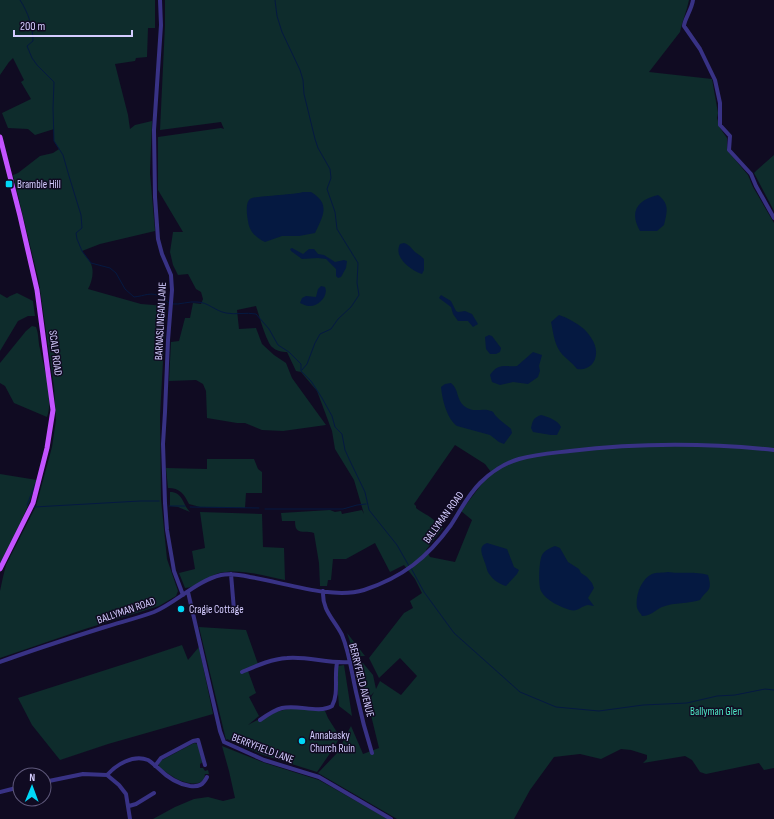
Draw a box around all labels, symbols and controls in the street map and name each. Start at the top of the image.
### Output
scale bar [14,12,132,38]
text: 200 m [20,19,46,34]
place label: Bramble Hill [17,178,61,191]
marker: Bramble Hill [4,179,14,189]
street label: BARNASLINGAN LANE [152,282,169,360]
street label: SCALP ROAD [46,330,65,377]
street label: BALLYMAN ROAD [420,489,467,546]
street label: BALLYMAN ROAD [95,594,157,627]
place label: Cragie Cottage [189,603,244,616]
marker: Cragie Cottage [176,604,186,614]
street label: BERRYFIELD AVENUE [346,642,377,718]
park label: Ballyman Glen [690,705,742,718]
place label: Annabasky Church Ruin [309,729,355,755]
street label: BERRYFIELD LANE [230,731,296,766]
marker: Annabasky Church Ruin [297,736,307,746]
north arrow [12,767,52,807]
text: N [29,771,35,784]

